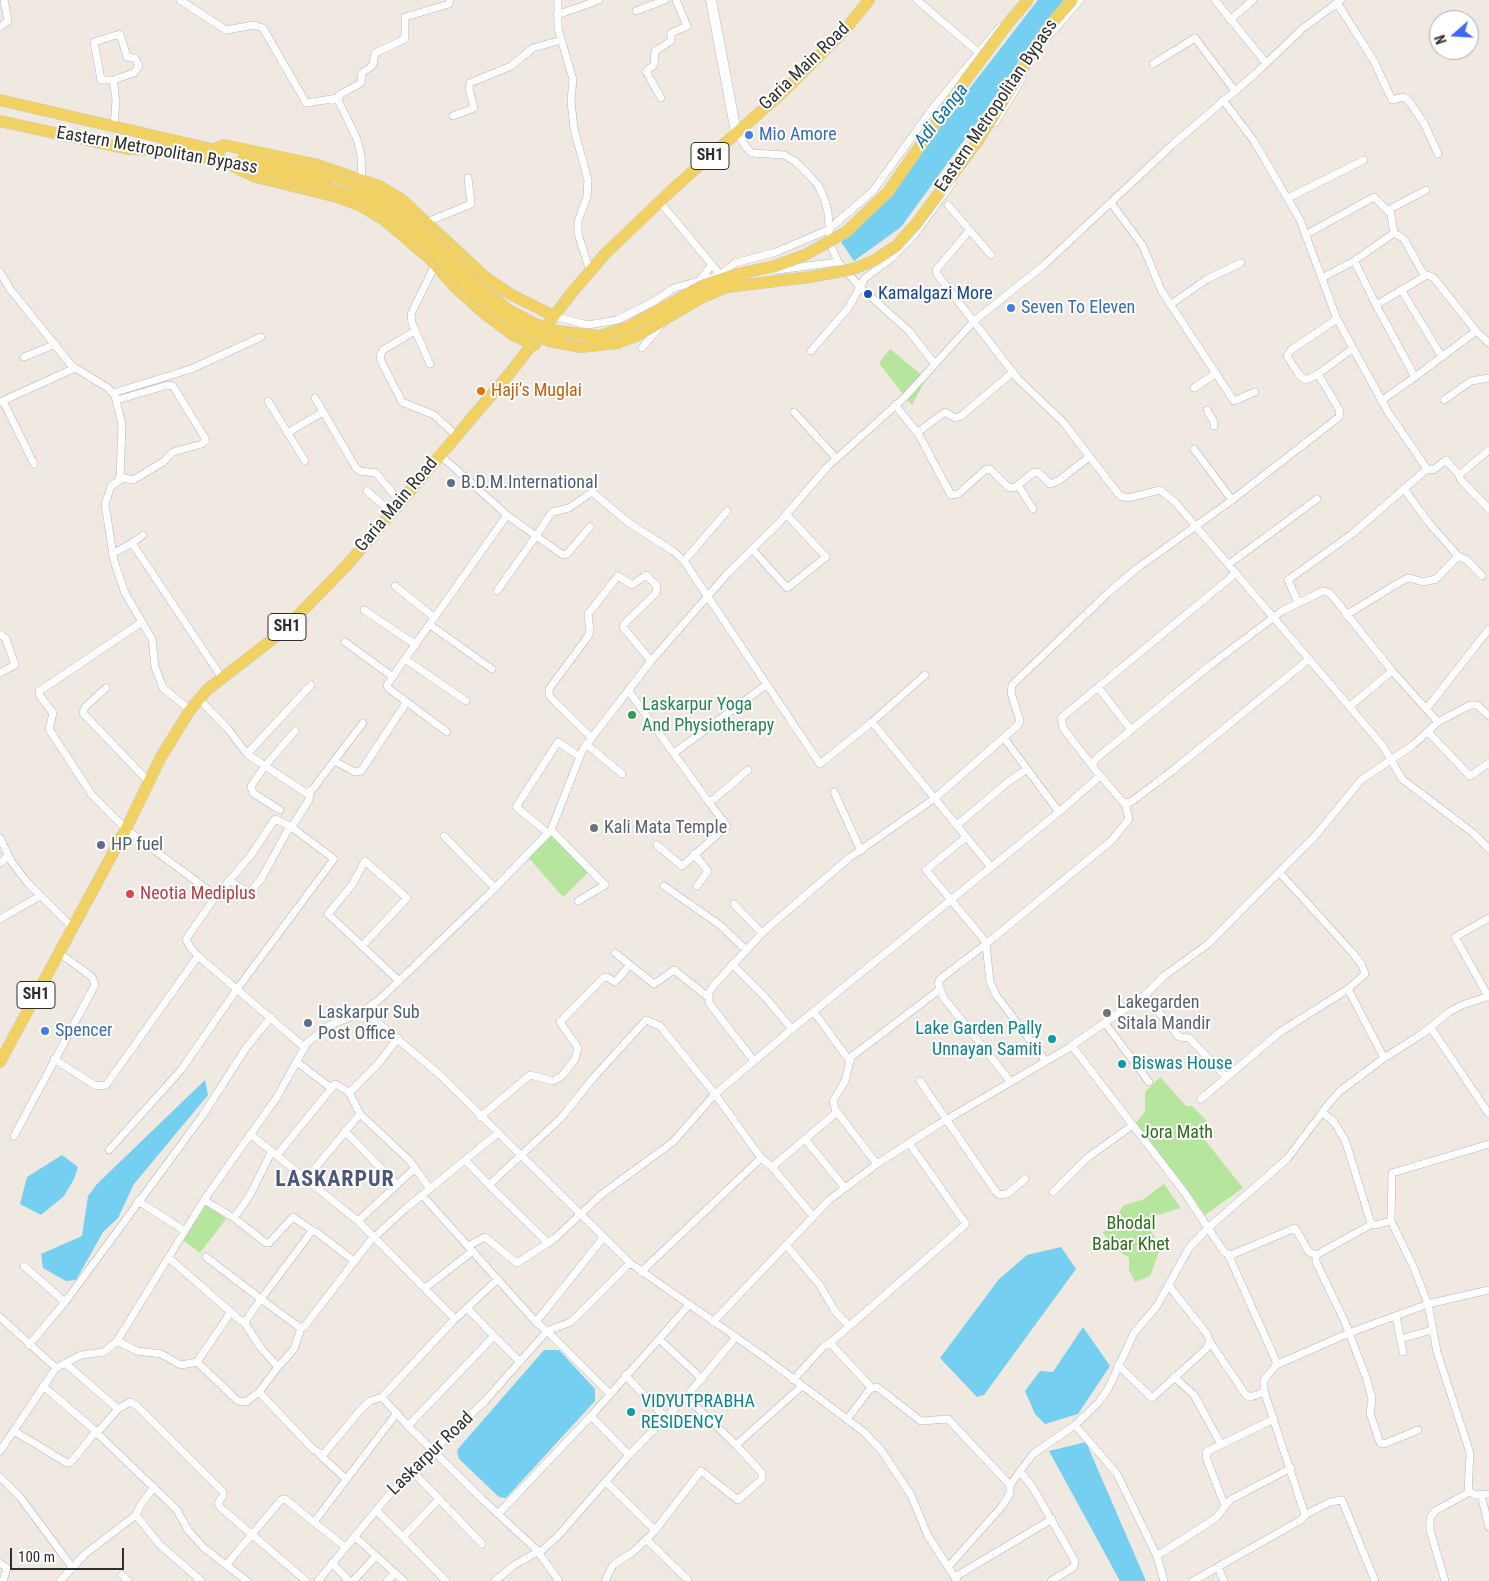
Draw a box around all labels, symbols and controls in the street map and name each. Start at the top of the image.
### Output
north arrow [1429,10,1479,60]
street label: Eastern Metropolitan Bypass [931,15,1063,197]
street label: Garia Main Road [755,19,855,115]
text: N [1432,33,1450,46]
water label: Adi Ganga [910,79,974,153]
street label: Eastern Metropolitan Bypass [55,123,259,179]
place label: Mio Amore [759,124,837,146]
marker: Mio Amore [743,129,755,141]
road number: SH1 [691,142,729,170]
place label: Kamalgazi More [878,283,993,305]
marker: Kamalgazi More [862,288,874,300]
place label: Seven To Eleven [1021,297,1135,319]
marker: Seven To Eleven [1005,302,1017,314]
place label: Haji's Muglai [491,380,582,402]
marker: Haji's Muglai [475,385,487,397]
street label: Garia Main Road [351,453,443,557]
place label: B.D.M.International [461,472,598,494]
marker: B.D.M.International [445,477,457,489]
road number: SH1 [268,614,306,640]
place label: Laskarpur Yoga And Physiotherapy [642,694,774,736]
marker: Laskarpur Yoga And Physiotherapy [626,709,638,721]
place label: Kali Mata Temple [604,817,727,839]
marker: Kali Mata Temple [588,822,600,834]
place label: HP fuel [111,834,163,856]
marker: HP fuel [95,839,107,851]
place label: Neotia Mediplus [140,883,256,905]
marker: Neotia Mediplus [124,888,136,900]
road number: SH1 [17,982,55,1008]
place label: Lakegarden Sitala Mandir [1117,992,1211,1034]
place label: Laskarpur Sub Post Office [318,1002,420,1044]
marker: Lakegarden Sitala Mandir [1101,1007,1113,1019]
marker: Laskarpur Sub Post Office [302,1017,314,1029]
place label: Lake Garden Pally Unnayan Samiti [915,1018,1042,1060]
place label: Spencer [55,1020,113,1042]
marker: Spencer [39,1025,51,1037]
marker: Lake Garden Pally Unnayan Samiti [1046,1033,1058,1045]
place label: Biswas House [1132,1053,1232,1075]
marker: Biswas House [1116,1058,1128,1070]
park label: Jora Math [1141,1122,1213,1144]
district label: LASKARPUR [274,1167,396,1193]
park label: Bhodal Babar Khet [1092,1213,1170,1256]
place label: VIDYUTPRABHA RESIDENCY [641,1391,755,1434]
marker: VIDYUTPRABHA RESIDENCY [625,1406,637,1418]
street label: Laskarpur Road [384,1408,478,1500]
scale bar [12,1538,126,1570]
text: 100 m [18,1548,55,1566]

